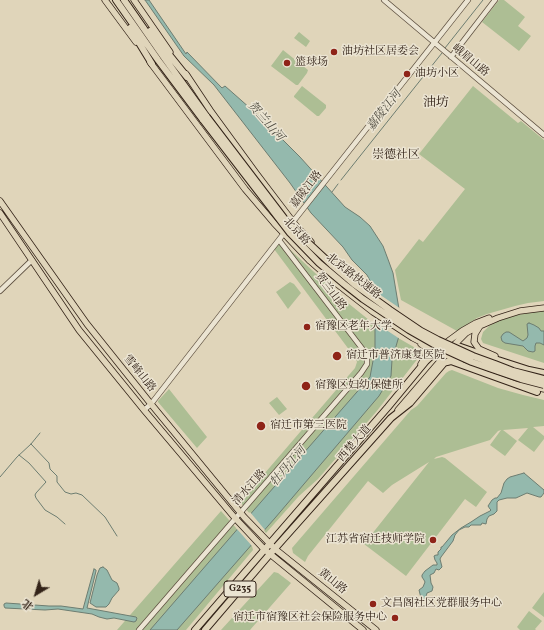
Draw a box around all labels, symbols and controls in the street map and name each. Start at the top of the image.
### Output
street label: 峨眉山路 [449,42,491,80]
place label: 油坊社区居委会 [342,45,419,59]
marker: 油坊社区居委会 [329,47,339,57]
place label: 篮球场 [295,56,328,70]
marker: 篮球场 [282,58,292,68]
place label: 油坊小区 [415,67,459,81]
marker: 油坊小区 [402,69,412,79]
water label: 嘉陵江河 [365,88,405,134]
district label: 油坊 [423,96,449,112]
water label: 贺兰山河 [244,99,286,145]
district label: 崇德社区 [372,149,420,163]
street label: 嘉陵江路 [288,169,326,211]
street label: 北京路 [280,215,312,249]
street label: 北京路快速路 [323,251,383,303]
street label: 贺兰山路 [311,270,349,314]
place label: 宿豫区老年大学 [315,320,392,334]
marker: 宿豫区老年大学 [302,322,312,332]
place label: 宿迁市普济康复医院 [346,349,445,363]
marker: 宿迁市普济康复医院 [331,350,343,362]
street label: 雪峰山路 [120,353,158,395]
place label: 宿豫区妇幼保健所 [315,379,403,393]
marker: 宿豫区妇幼保健所 [300,380,312,392]
place label: 宿迁市第三医院 [270,419,347,433]
marker: 宿迁市第三医院 [255,420,267,432]
street label: 西楚大道 [336,423,374,465]
water label: 牡丹江河 [268,444,310,490]
street label: 清水江路 [230,467,270,509]
place label: 江苏省宿迁技师学院 [326,533,425,547]
marker: 江苏省宿迁技师学院 [428,535,438,545]
street label: 黄山路 [315,566,349,598]
north arrow [16,574,56,614]
road number: G235 [224,581,256,597]
text: 北 [19,595,37,613]
place label: 文昌阁社区党群服务中心 [381,597,502,611]
marker: 文昌阁社区党群服务中心 [368,599,378,609]
place label: 宿迁市宿豫区社会保险服务中心 [233,611,387,625]
marker: 宿迁市宿豫区社会保险服务中心 [390,613,400,623]

